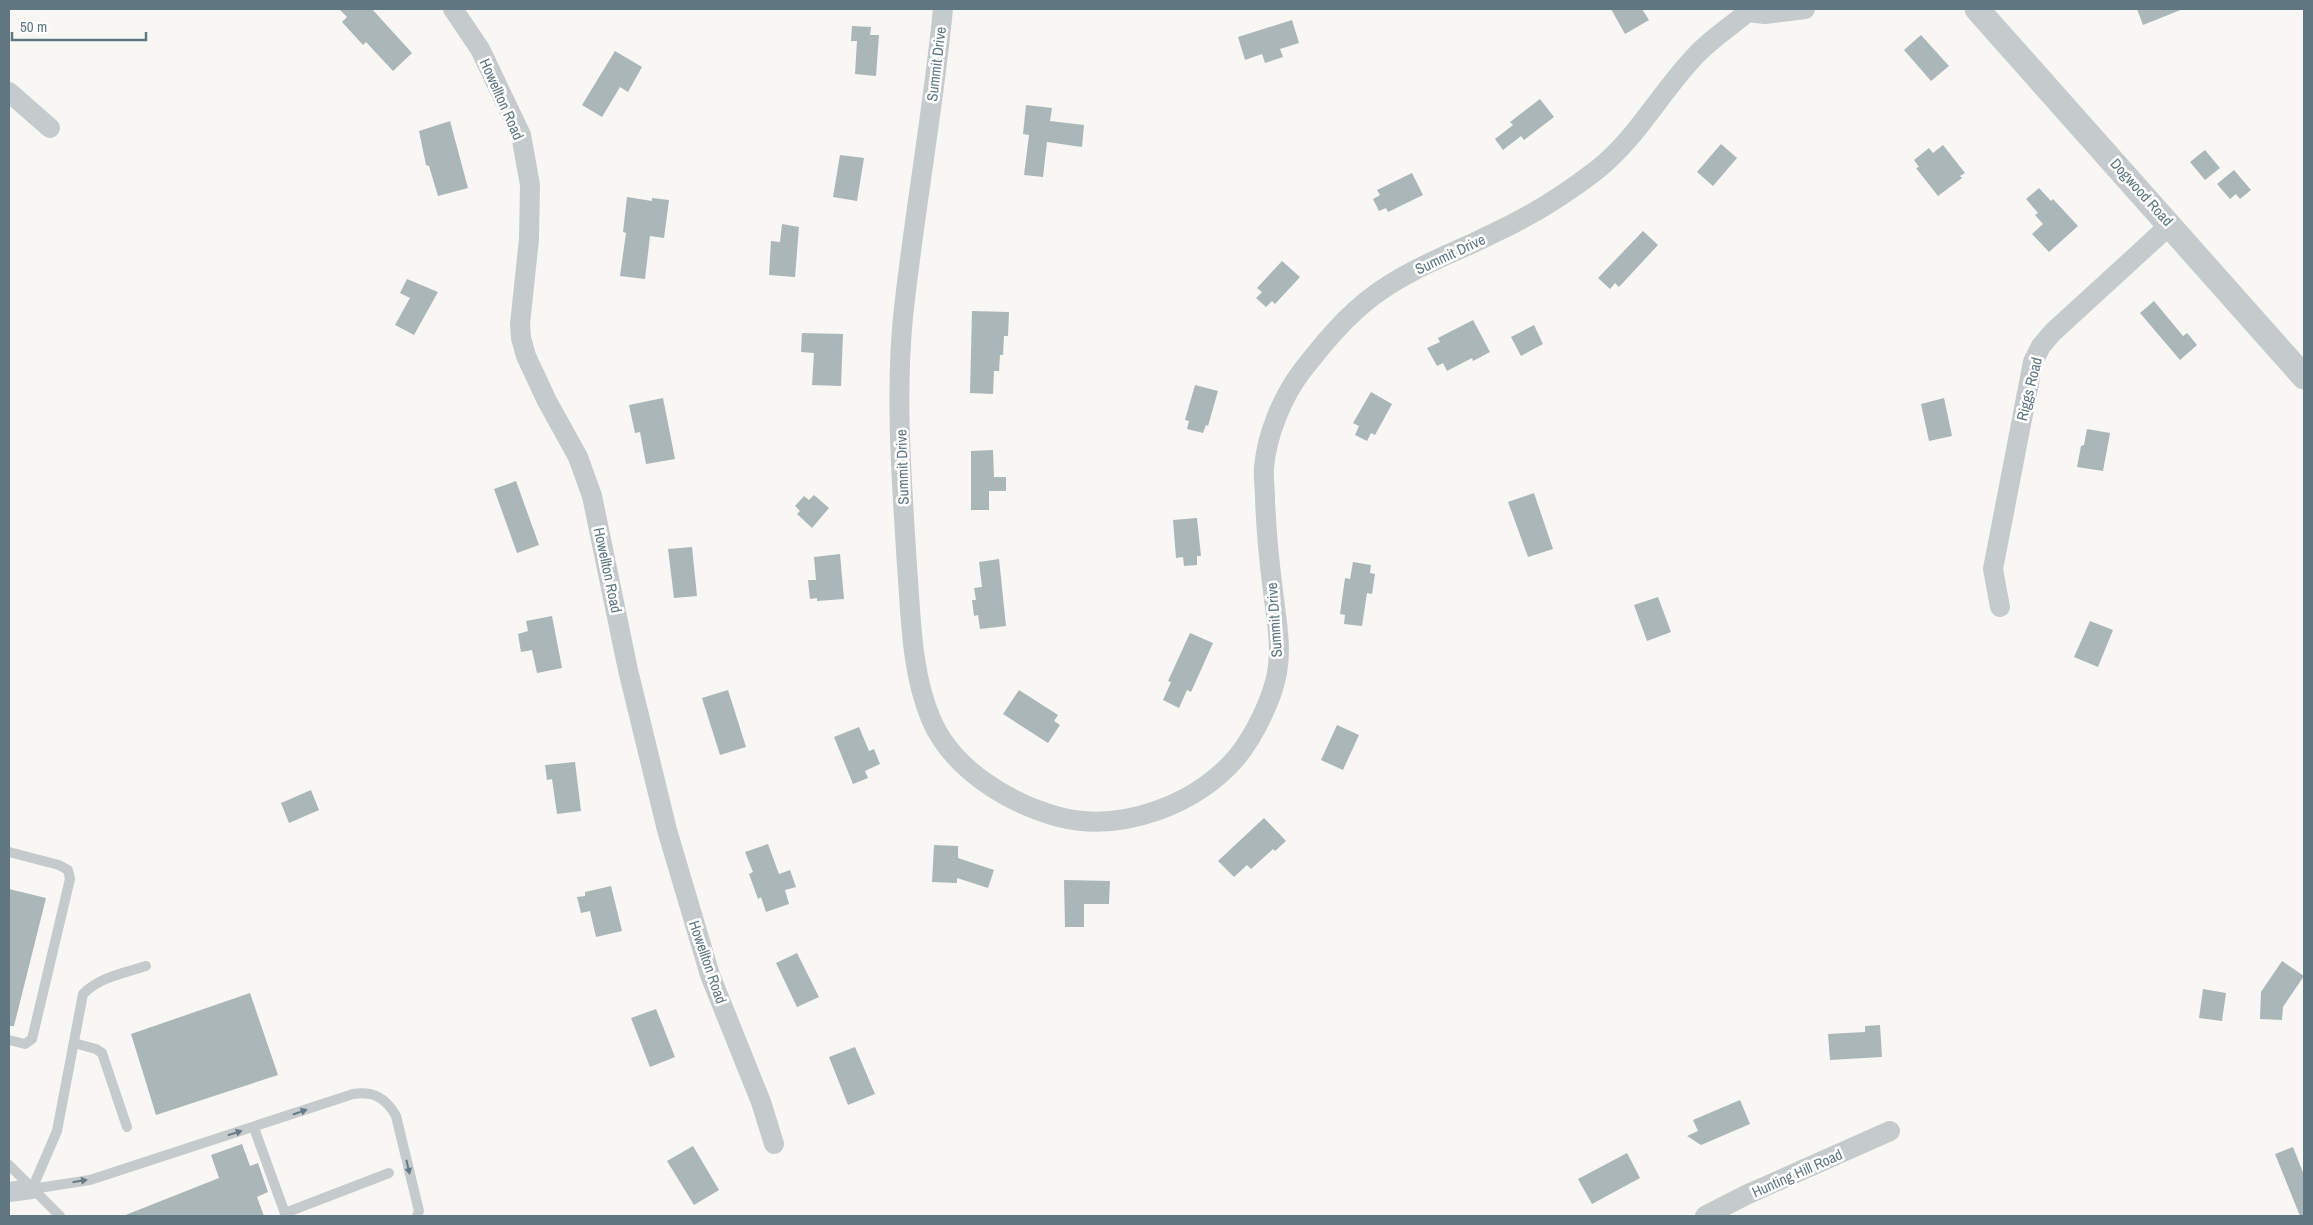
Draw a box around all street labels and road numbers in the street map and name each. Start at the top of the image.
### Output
street label: Summit Drive [921,25,951,103]
street label: Howellton Road [475,55,529,143]
street label: Dogwood Road [2106,153,2178,231]
street label: Summit Drive [1411,229,1489,279]
street label: Riggs Road [2011,355,2047,423]
street label: Summit Drive [890,429,914,505]
street label: Howellton Road [589,525,627,615]
street label: Summit Drive [1261,582,1287,658]
street label: Howellton Road [684,918,732,1006]
street label: Hunting Hill Road [1748,1144,1846,1202]

